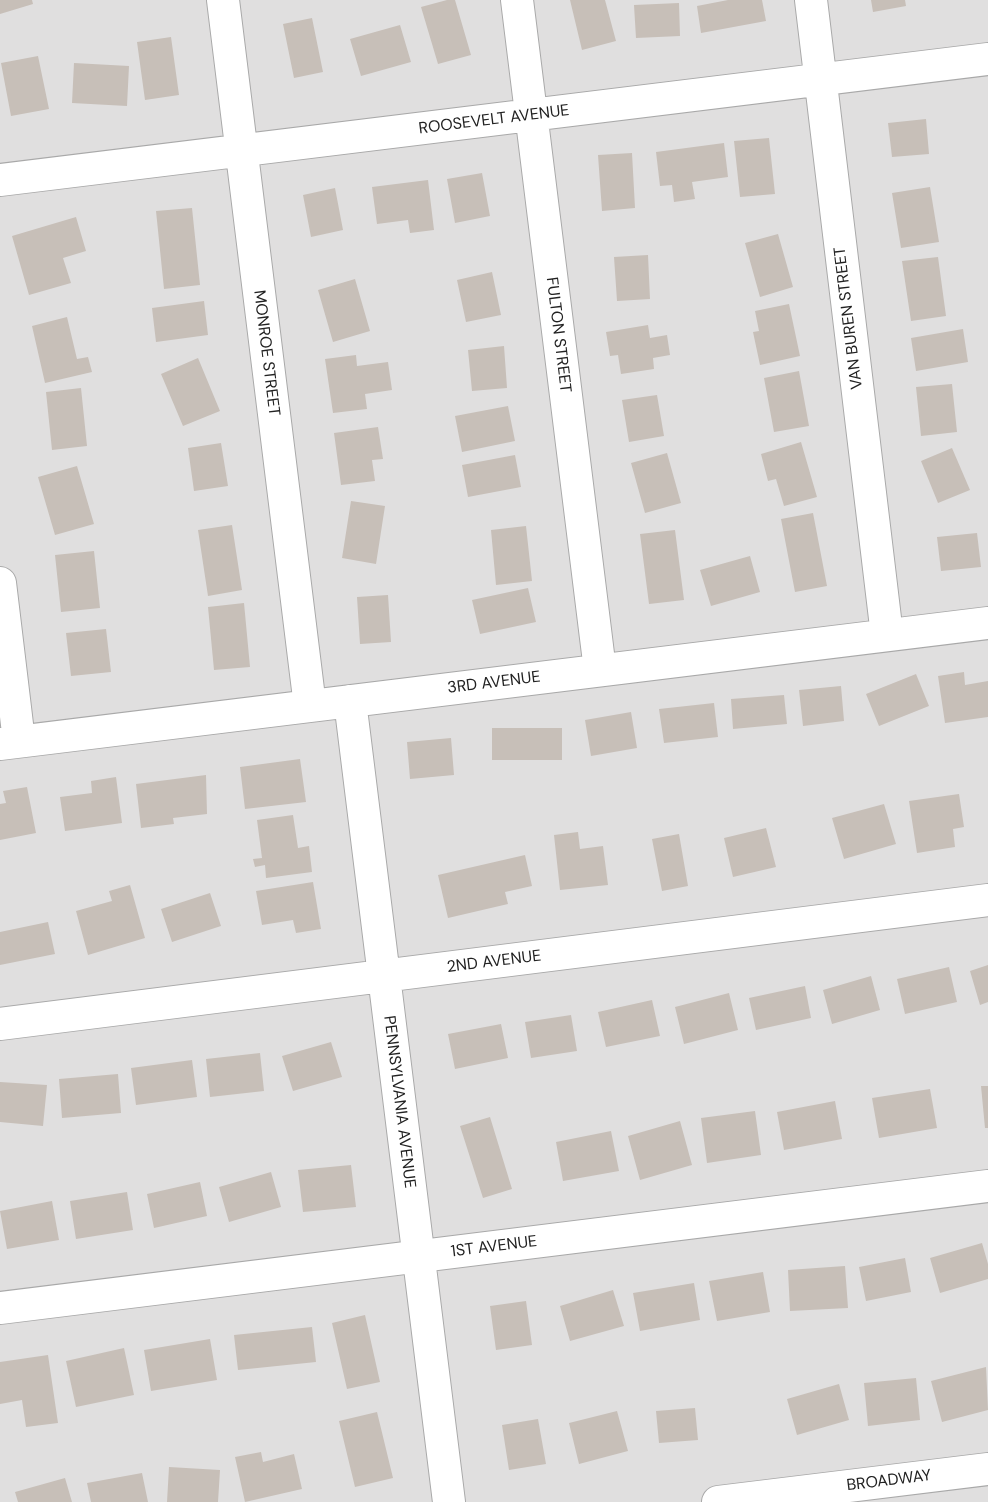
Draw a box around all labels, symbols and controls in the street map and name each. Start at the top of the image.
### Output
street label: ROOSEVELT AVENUE [418,101,570,139]
street label: VAN BUREN STREET [831,246,867,390]
street label: FULTON STREET [541,276,575,394]
street label: MONROE STREET [249,289,283,417]
street label: 3RD AVENUE [446,668,542,698]
street label: 2ND AVENUE [446,947,542,977]
street label: PENNSYLVANIA AVENUE [379,1015,419,1189]
street label: 1ST AVENUE [450,1232,538,1262]
street label: BROADWAY [846,1466,932,1496]

